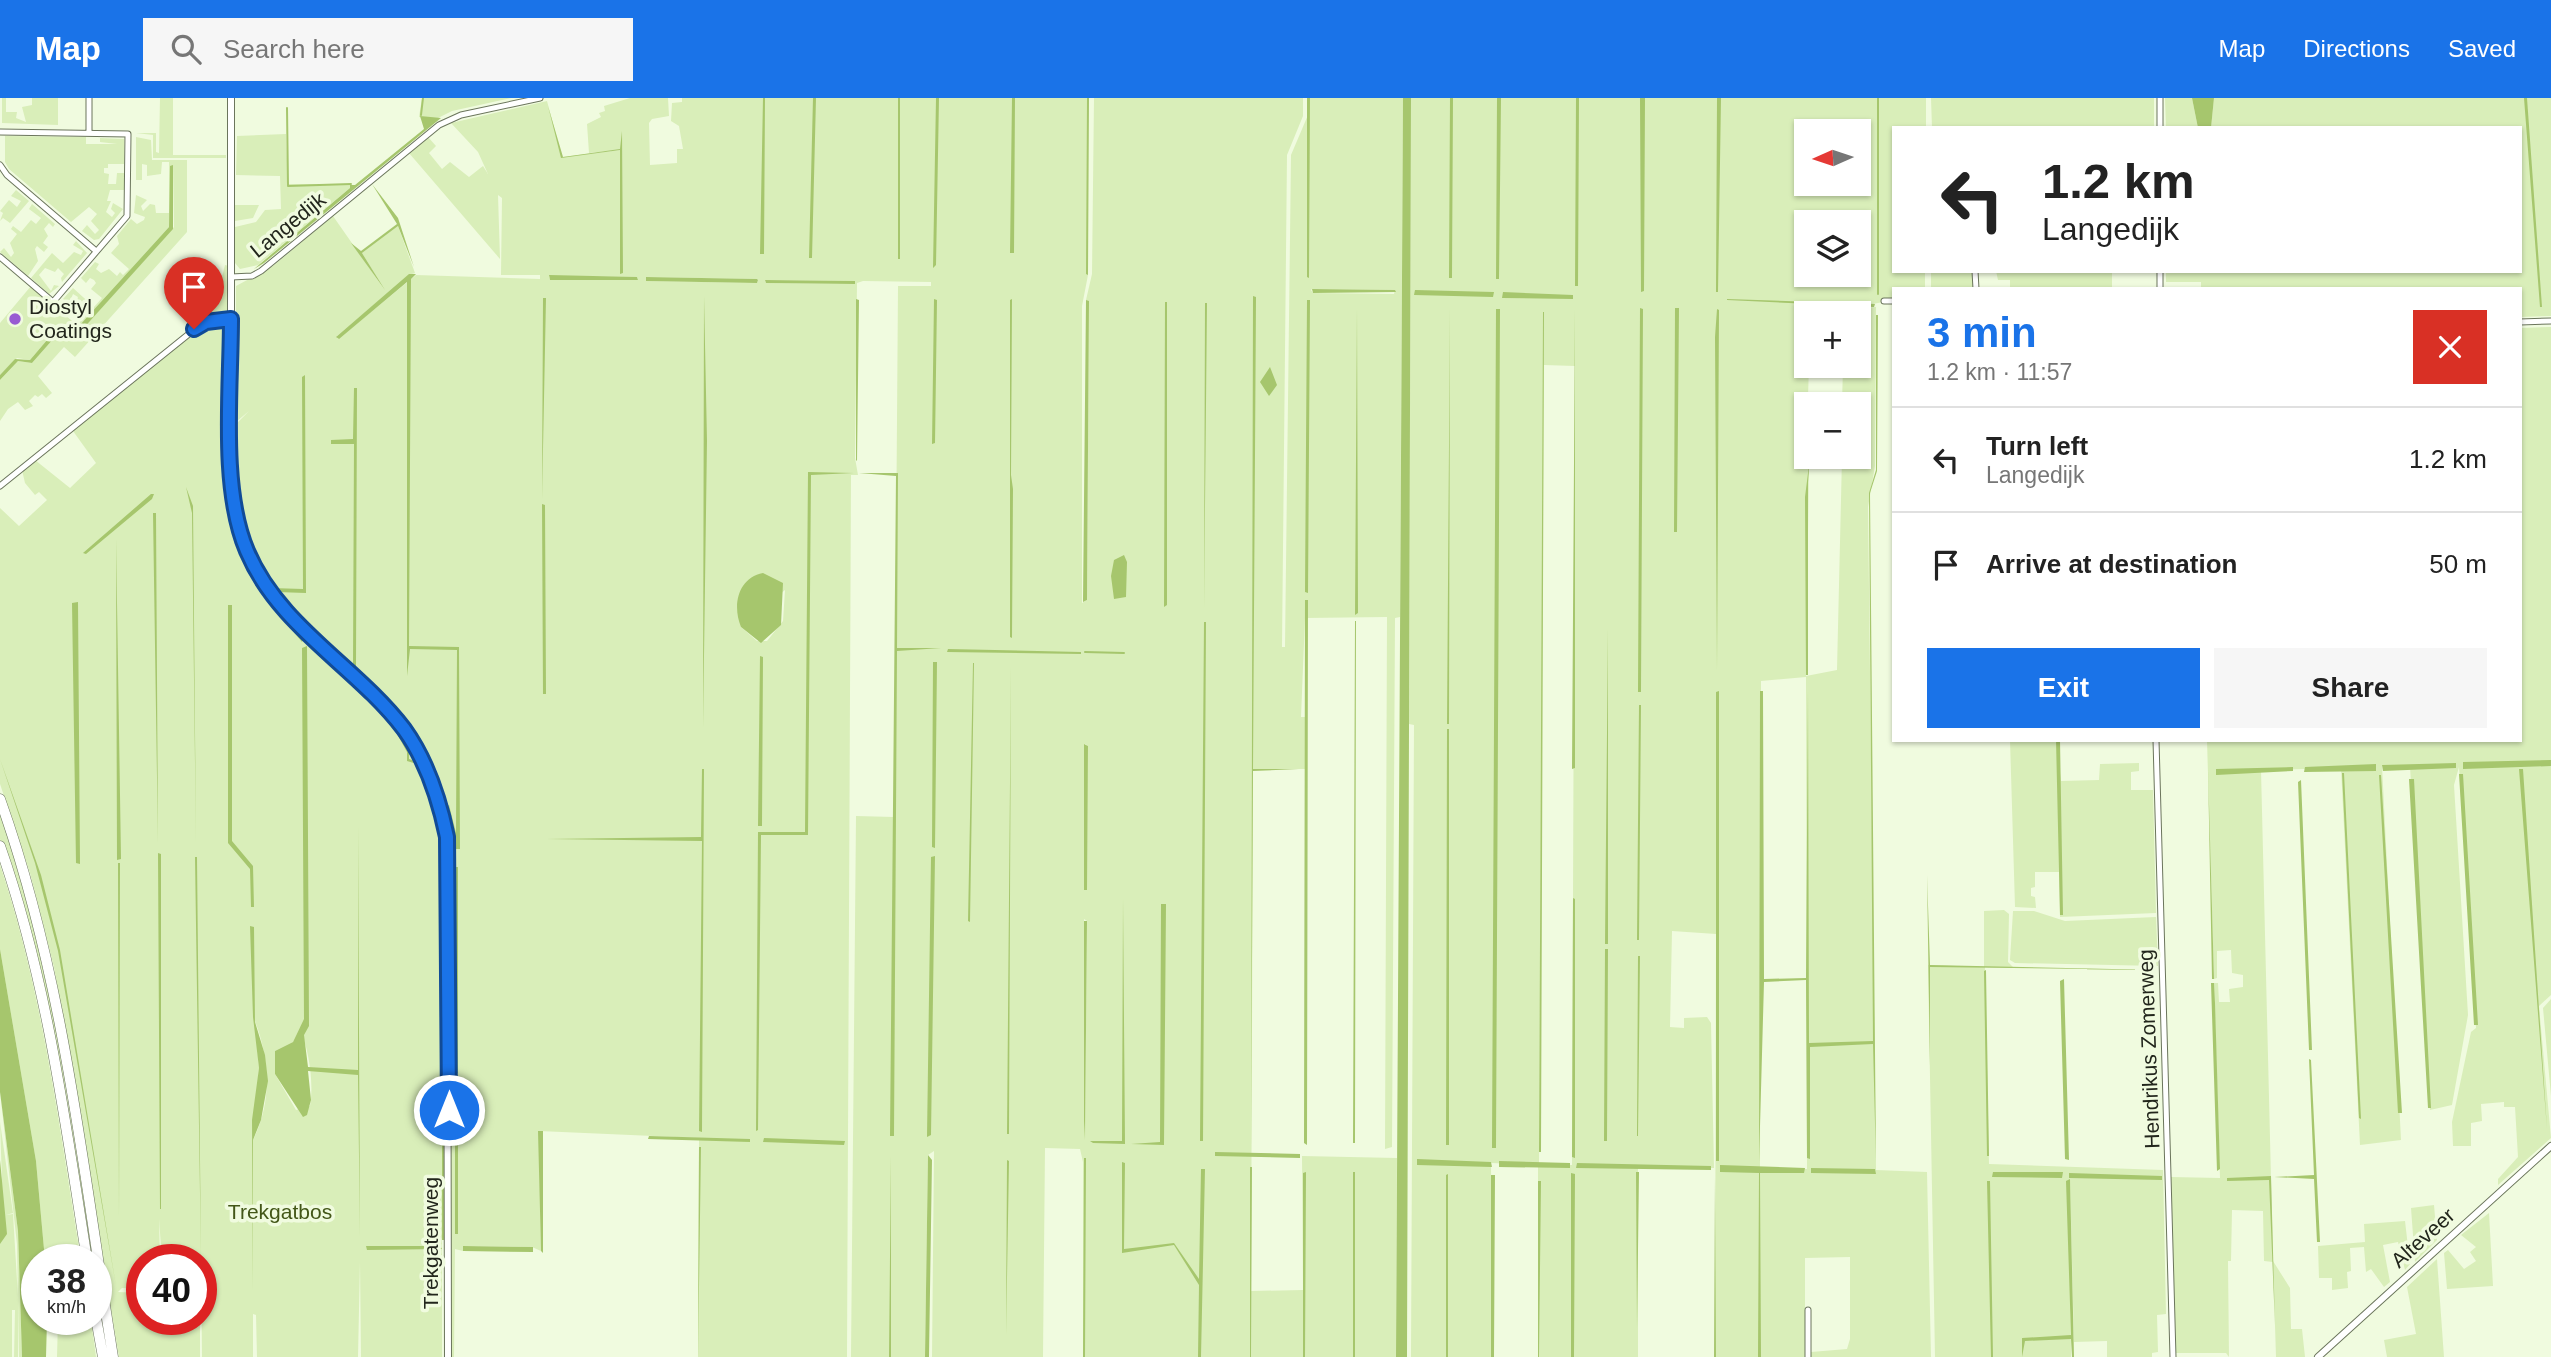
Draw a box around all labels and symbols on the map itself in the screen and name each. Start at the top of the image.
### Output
north arrow [1794,119,1871,196]
street label: Langedijk [246,187,330,262]
pin [164,257,224,329]
place label: Diostyl Coatings [29,295,112,342]
marker: Diostyl Coatings [7,311,23,327]
street label: Hendrikus Zomerweg [2134,949,2163,1149]
position arrow [412,1073,486,1147]
street label: Trekgatenweg [419,1177,442,1309]
park label: Trekgatbos [228,1200,332,1223]
street label: Alteveer [2386,1203,2459,1272]
speed limit sign: 40 [126,1244,217,1335]

